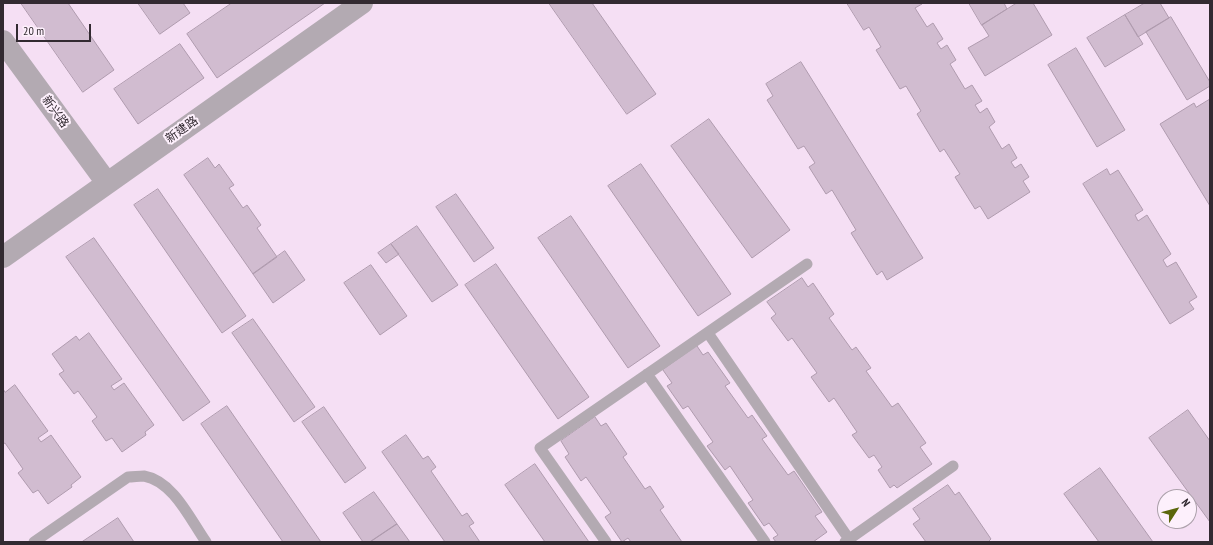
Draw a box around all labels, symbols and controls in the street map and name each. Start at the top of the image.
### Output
scale bar [18,16,93,42]
text: 20 m [23,23,44,38]
street label: 新兴路 [39,93,71,131]
street label: 新建路 [163,114,201,146]
north arrow [1157,489,1197,529]
text: N [1178,496,1193,509]

